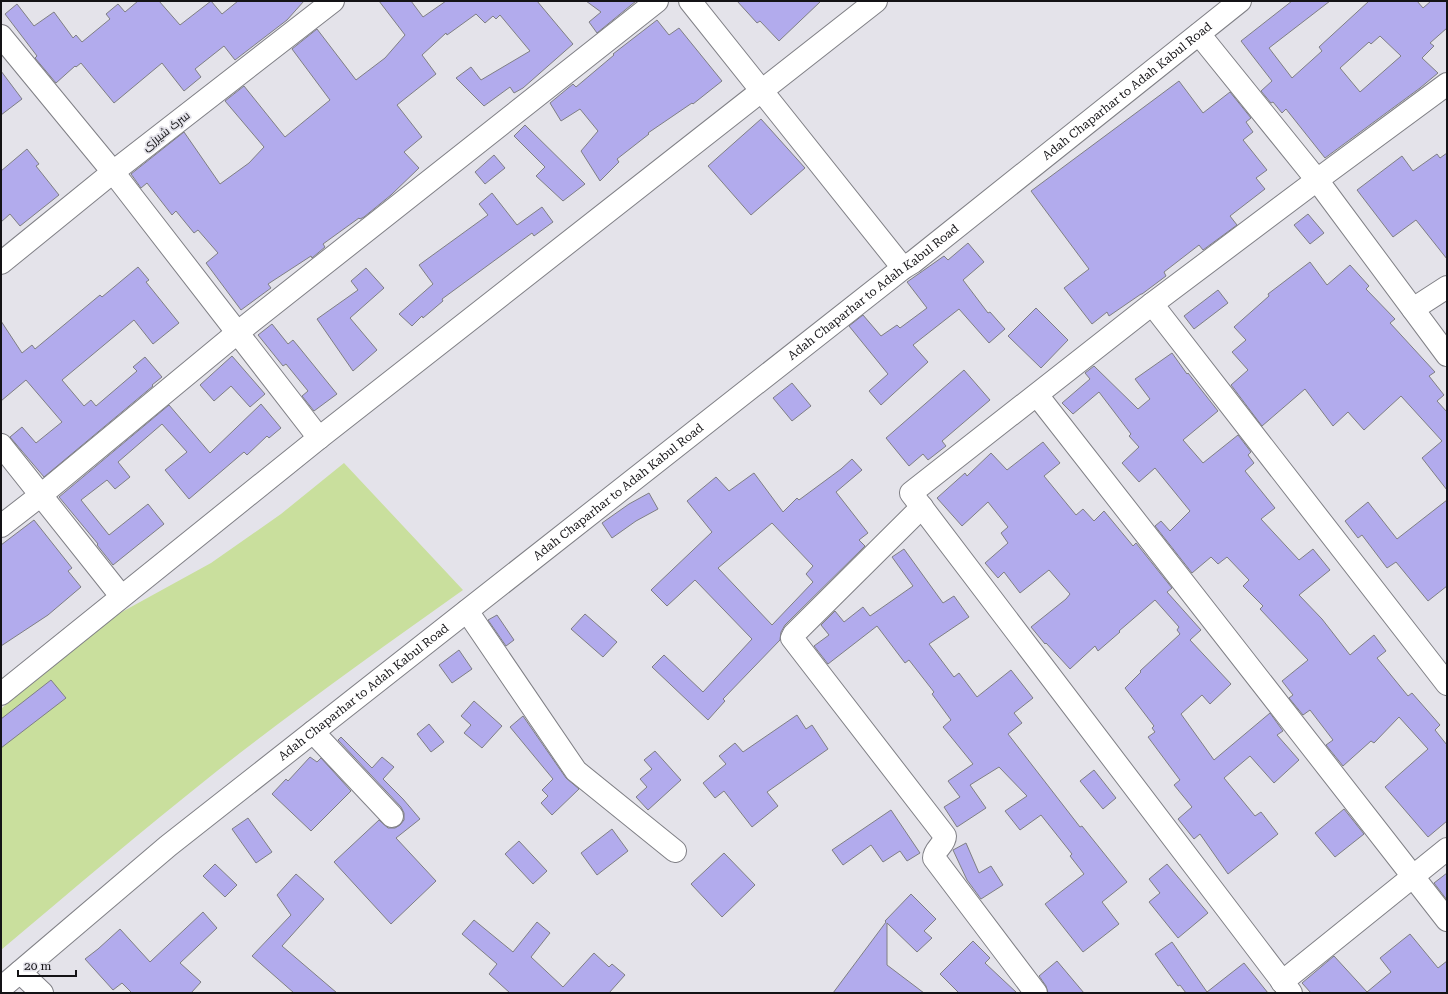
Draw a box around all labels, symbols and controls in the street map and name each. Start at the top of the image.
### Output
street label: Adah Chaparhar to Adah Kabul Road [1040,19,1215,163]
street label: سرک شیرزی [139,108,193,154]
street label: Adah Chaparhar to Adah Kabul Road [785,221,962,363]
street label: Adah Chaparhar to Adah Kabul Road [530,421,706,563]
street label: Adah Chaparhar to Adah Kabul Road [276,621,452,763]
scale bar [18,952,76,978]
text: 20 m [24,959,51,973]

